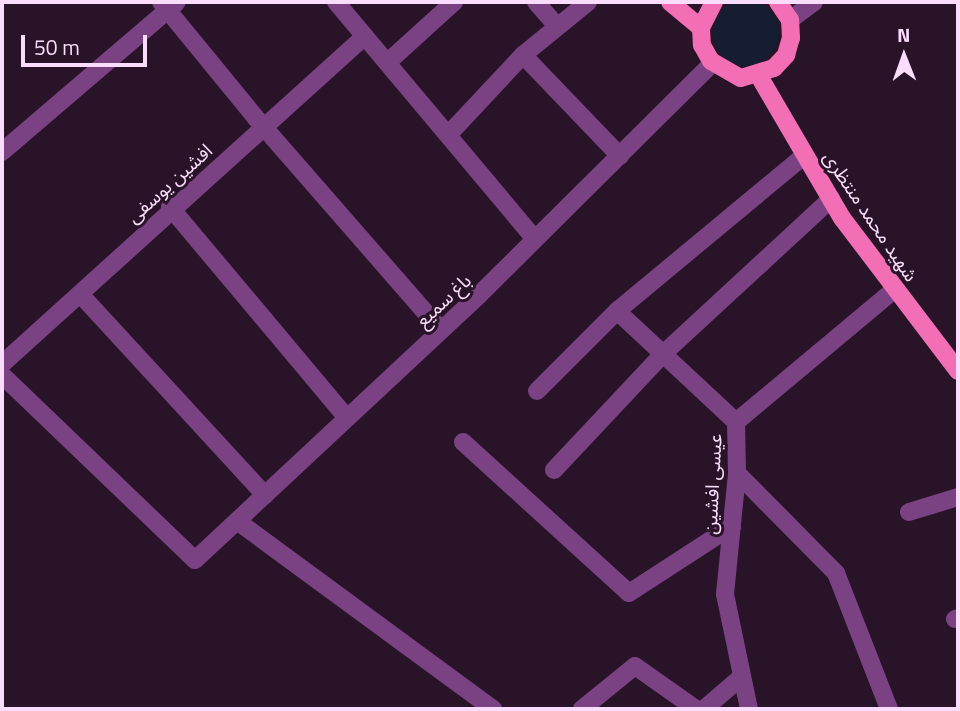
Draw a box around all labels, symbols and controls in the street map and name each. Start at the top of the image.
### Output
text: N [897,20,910,49]
scale bar [24,21,150,65]
north arrow [869,21,939,91]
text: 50 m [34,31,80,63]
street label: افشین یوسفی [122,139,216,227]
street label: شهید محمد منتظری [819,147,923,285]
street label: باغ سمیع [411,269,475,331]
street label: عیسی افشین [698,433,726,535]

